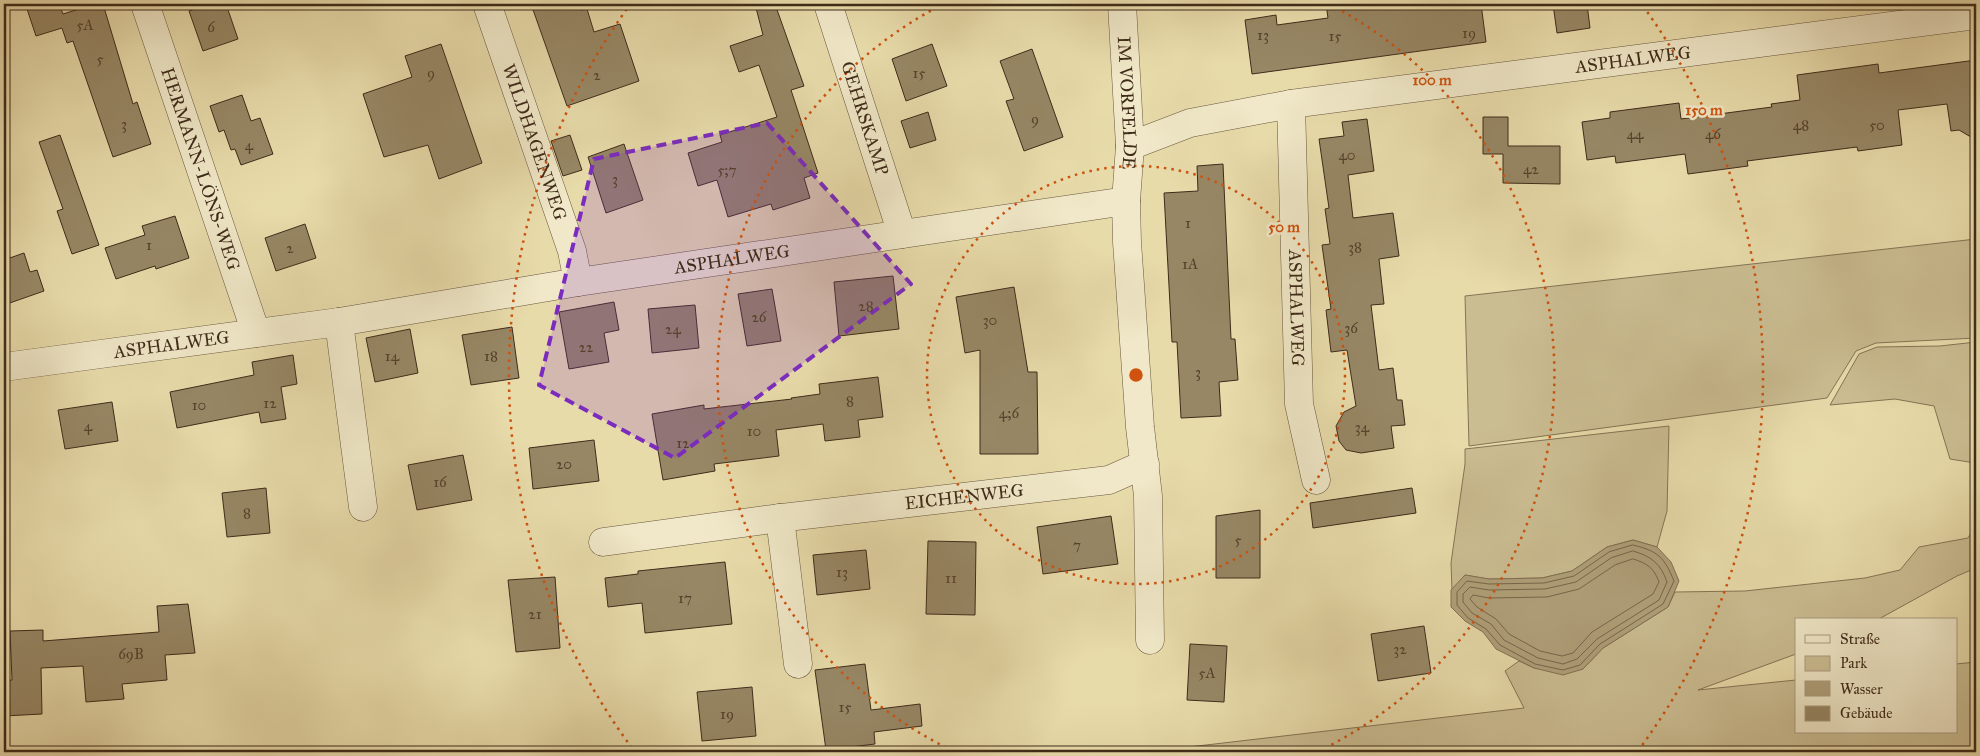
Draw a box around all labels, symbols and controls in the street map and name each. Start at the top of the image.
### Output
house number: 5A [76,16,94,34]
house number: 6 [207,18,216,36]
house number: 19 [1462,24,1476,42]
house number: 13 [1257,26,1269,44]
house number: 15 [1329,27,1341,45]
street label: IM VORFELDE [1113,36,1141,170]
street label: ASPHALWEG [1573,41,1692,78]
house number: 5 [97,50,104,68]
street label: GEHRSKAMP [836,58,893,178]
street label: WILDHAGENWEG [497,61,572,223]
house number: 9 [427,64,435,82]
house number: 15 [913,64,925,82]
street label: HERMANN-LÖNS-WEG [156,65,245,273]
house number: 2 [593,66,601,84]
text: 100 m [1412,71,1452,89]
text: 150 m [1685,101,1723,119]
house number: 9 [1031,110,1039,128]
house number: 3 [121,115,127,133]
house number: 48 [1793,116,1809,134]
house number: 50 [1869,116,1885,134]
house number: 44 [1627,125,1644,143]
house number: 46 [1705,125,1722,143]
house number: 4 [245,136,254,154]
house number: 40 [1338,146,1356,164]
house number: 42 [1523,160,1539,178]
house number: 5;7 [717,161,737,179]
house number: 3 [612,170,618,188]
house number: 1 [1185,214,1191,232]
text: 50 m [1268,218,1300,236]
house number: 1 [146,236,152,254]
house number: 38 [1348,238,1362,256]
house number: 2 [286,239,294,257]
street label: ASPHALWEG [672,240,791,279]
street label: ASPHALWEG [1284,248,1309,366]
house number: 1A [1182,255,1198,273]
house number: 28 [858,297,874,315]
house number: 26 [751,308,768,326]
house number: 30 [983,311,997,329]
house number: 36 [1344,319,1359,337]
house number: 24 [665,320,682,338]
street label: ASPHALWEG [111,326,231,363]
house number: 22 [579,338,594,356]
house number: 14 [385,347,400,365]
house number: 18 [484,347,498,365]
house number: 3 [1195,363,1201,381]
centre of rings [1127,366,1145,384]
house number: 8 [846,392,854,410]
house number: 12 [263,394,277,412]
house number: 10 [192,396,206,414]
house number: 4;6 [999,404,1020,422]
house number: 4 [84,417,93,435]
house number: 34 [1355,418,1370,436]
house number: 10 [747,422,761,440]
house number: 12 [676,434,690,452]
house number: 20 [556,455,572,473]
house number: 16 [433,473,448,491]
street label: EICHENWEG [903,479,1025,515]
house number: 8 [243,504,251,522]
house number: 5 [1235,531,1242,549]
house number: 7 [1073,536,1081,554]
house number: 13 [836,563,848,581]
house number: 11 [945,569,957,587]
house number: 17 [678,589,692,607]
house number: 21 [528,605,542,623]
legend [1795,618,1958,734]
text: Straße [1840,630,1880,648]
house number: 32 [1393,640,1407,658]
house number: 69B [118,645,144,663]
text: Park [1840,654,1867,672]
house number: 5A [1198,664,1216,682]
text: Wasser [1840,680,1883,698]
house number: 15 [839,698,851,716]
text: Gebäude [1840,704,1893,722]
house number: 19 [720,705,734,723]

